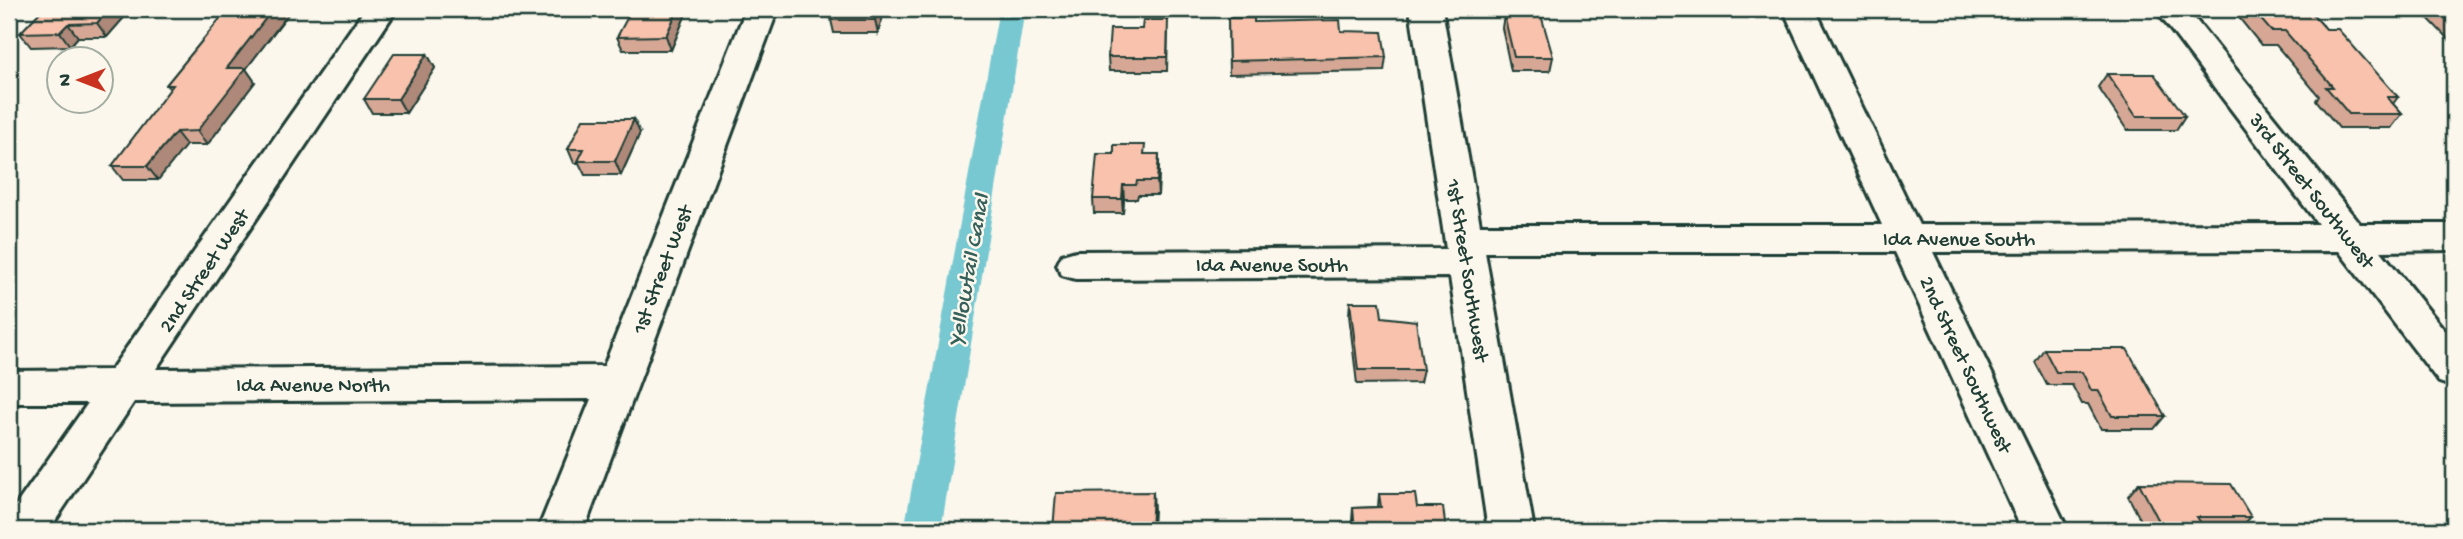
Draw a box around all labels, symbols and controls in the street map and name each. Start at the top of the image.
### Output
north arrow [46,46,116,116]
text: N [55,74,78,86]
street label: 3rd Street Southwest [2241,109,2380,277]
street label: 1st Street Southwest [1439,176,1493,366]
water label: Yellowtail Canal [944,190,997,349]
street label: 1st Street West [628,200,701,339]
street label: 2nd Street West [155,203,258,338]
street label: Ida Avenue South [1883,229,2035,254]
street label: Ida Avenue South [1196,255,1348,280]
street label: 2nd Street Southwest [1912,273,2017,460]
street label: Ida Avenue North [236,375,390,400]

